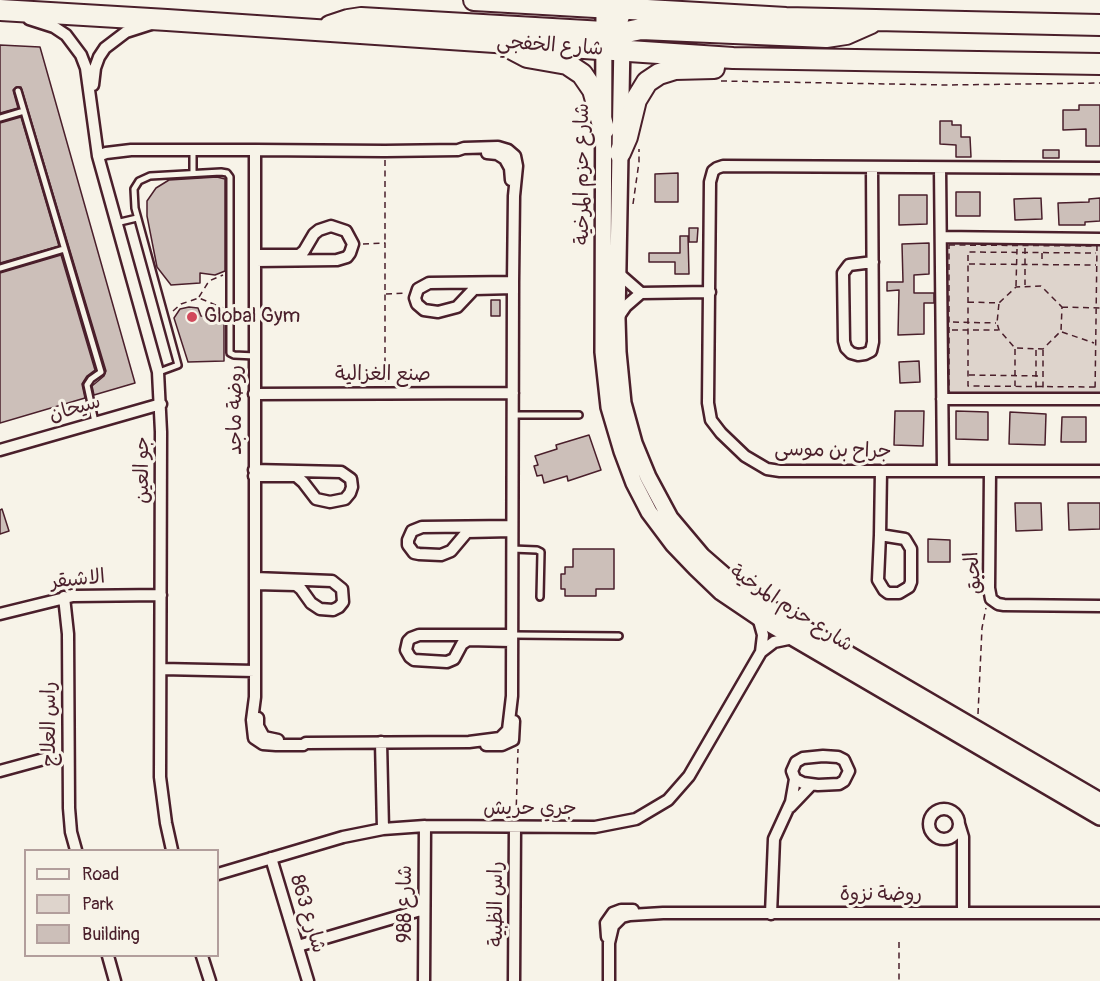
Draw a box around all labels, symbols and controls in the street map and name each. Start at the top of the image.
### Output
street label: شارع الخفجي [496,30,604,62]
street label: شارع حزم المرخية [571,103,595,245]
place label: Global Gym [204,305,300,329]
marker: Global Gym [185,310,199,324]
street label: صنع الغزالية [335,363,431,387]
street label: روضة ماجد [224,365,248,455]
street label: سيحان [46,390,104,428]
street label: جو العين [131,436,155,504]
street label: جراح بن موسى [774,438,892,464]
street label: الحبق [960,550,988,596]
street label: شارع حزم المرخية [725,560,857,658]
street label: الاشيقر [50,565,106,595]
street label: راس العلاج [38,681,62,767]
street label: جري حريش [483,797,577,821]
legend [24,849,219,957]
street label: راس الظبية [485,861,509,947]
text: Road [82,863,119,886]
street label: شارع 988 [394,865,418,943]
street label: شارع 863 [284,872,330,956]
street label: روضة نزوة [840,883,922,907]
text: Park [82,893,114,916]
text: Building [82,923,140,946]

